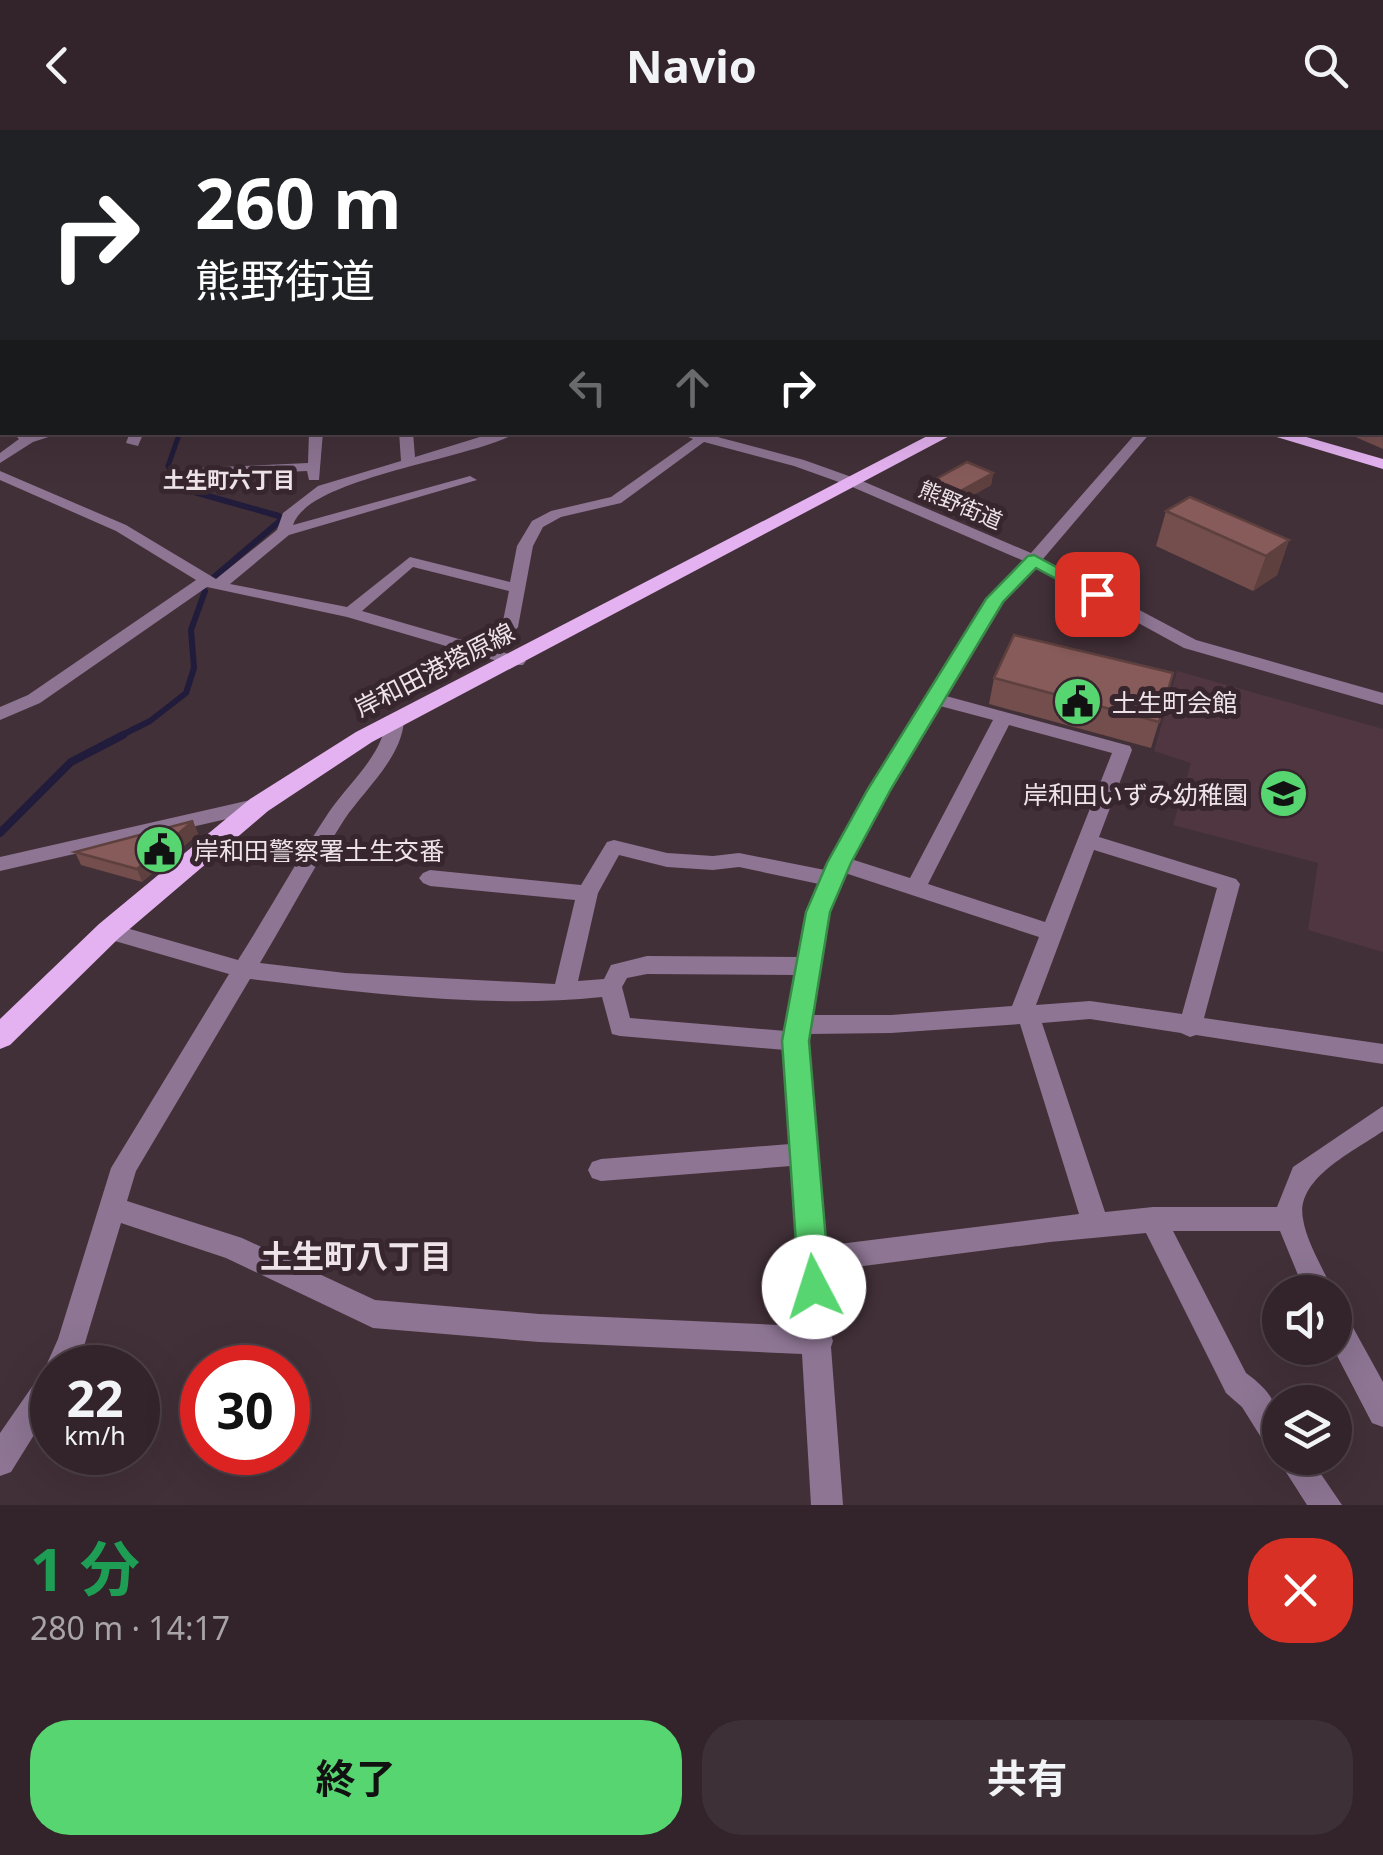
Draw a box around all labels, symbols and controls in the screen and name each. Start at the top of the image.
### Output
text: Navio [626,35,757,96]
icon: back [30,38,85,93]
icon: search [1298,38,1353,93]
text: 260 m [195,154,402,250]
icon: right [30,170,160,300]
text: 熊野街道 [195,249,375,310]
icon: left [560,360,615,415]
icon: ahead [665,360,720,415]
icon: right [770,360,825,415]
district label: 土生町六丁目 [163,464,295,494]
street label: 熊野街道 [915,473,1007,535]
pin [1055,552,1140,637]
icon: arrive [1070,567,1125,622]
street label: 岸和田港塔原線 [348,614,520,724]
public building icon: 土生町会館 [1051,676,1103,728]
place label: 土生町会館 [1112,685,1237,719]
school or university icon: 岸和田いずみ幼稚園 [1257,768,1309,820]
place label: 岸和田いずみ幼稚園 [1023,777,1248,811]
public building icon: 岸和田警察署土生交番 [133,824,185,876]
place label: 岸和田警察署土生交番 [194,833,444,867]
district label: 土生町八丁目 [260,1234,452,1277]
position arrow [762,1235,866,1339]
map controls [1262,1275,1352,1475]
button: sound [1262,1275,1352,1365]
speed limit sign: 30 [180,1345,310,1475]
text: 22 [66,1364,124,1432]
button: layers [1262,1385,1352,1475]
text: km/h [64,1418,126,1452]
text: 1 分 [30,1527,140,1609]
button: close [1248,1538,1353,1643]
text: 280 m · 14:17 [30,1606,230,1649]
button: 終了 [30,1720,682,1835]
button: 共有 [702,1720,1353,1835]

